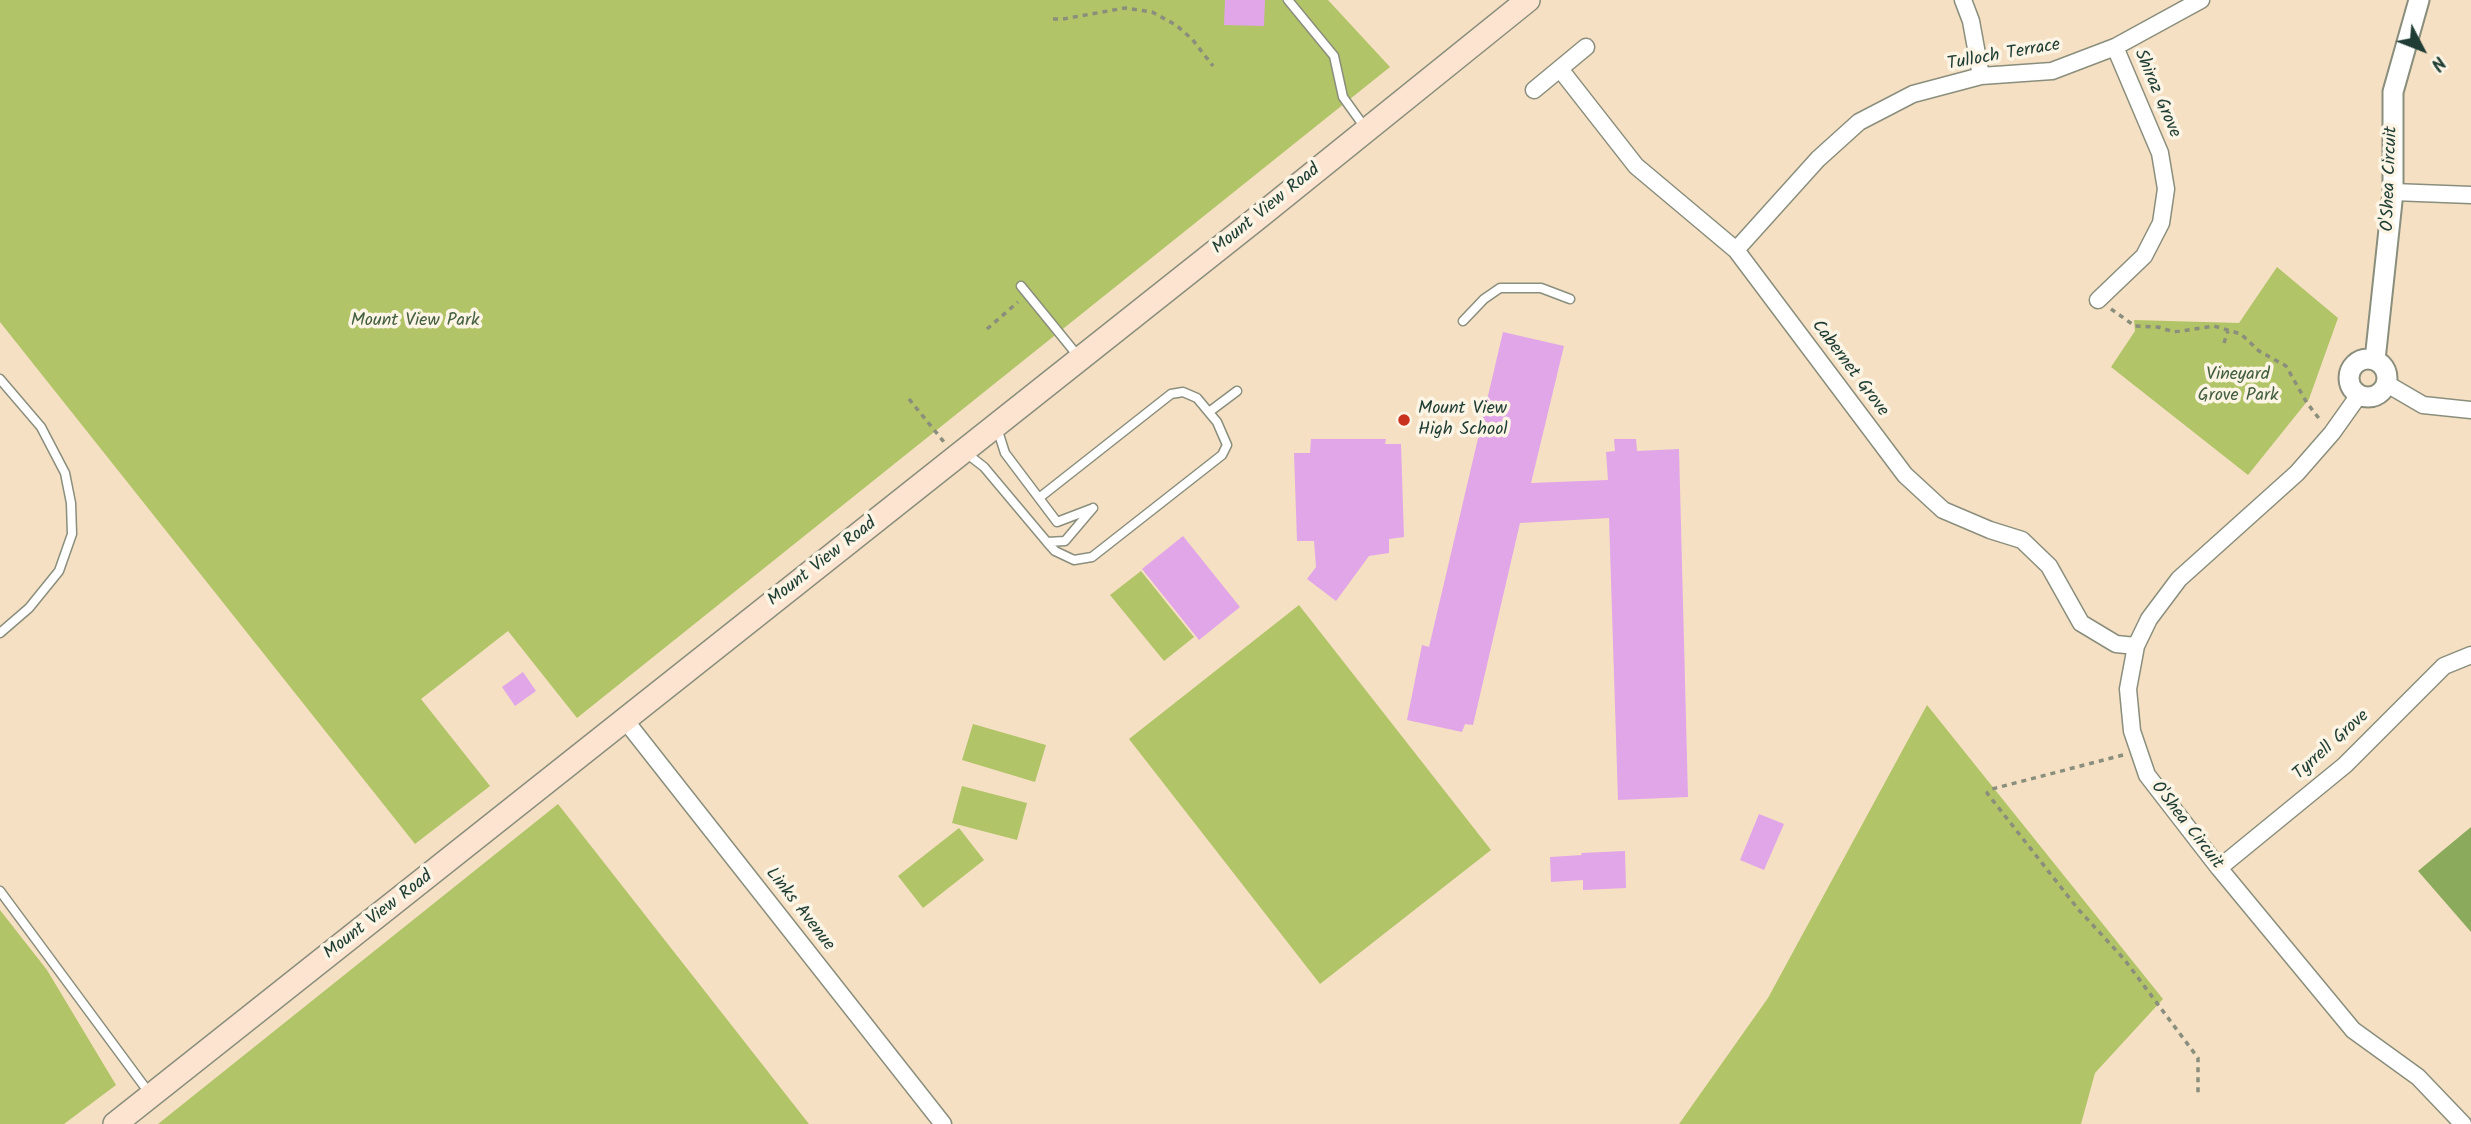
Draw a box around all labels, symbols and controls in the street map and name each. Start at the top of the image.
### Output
north arrow [2387,14,2457,84]
street label: Tulloch Terrace [1946,35,2062,77]
street label: Shiraz Grove [2128,47,2184,141]
text: N [2422,49,2453,78]
street label: O'Shea Circuit [2378,126,2404,232]
street label: Mount View Road [1209,160,1325,260]
park label: Mount View Park [351,311,479,333]
street label: Cabernet Grove [1806,316,1892,422]
park label: Vineyard Grove Park [2198,365,2278,408]
place label: Mount View High School [1418,399,1508,442]
marker: Mount View High School [1396,412,1412,428]
street label: Mount View Road [764,514,882,612]
street label: Tyrrell Grove [2289,706,2375,786]
street label: O'Shea Circuit [2145,778,2227,874]
street label: Links Avenue [760,864,838,956]
street label: Mount View Road [320,867,438,965]

